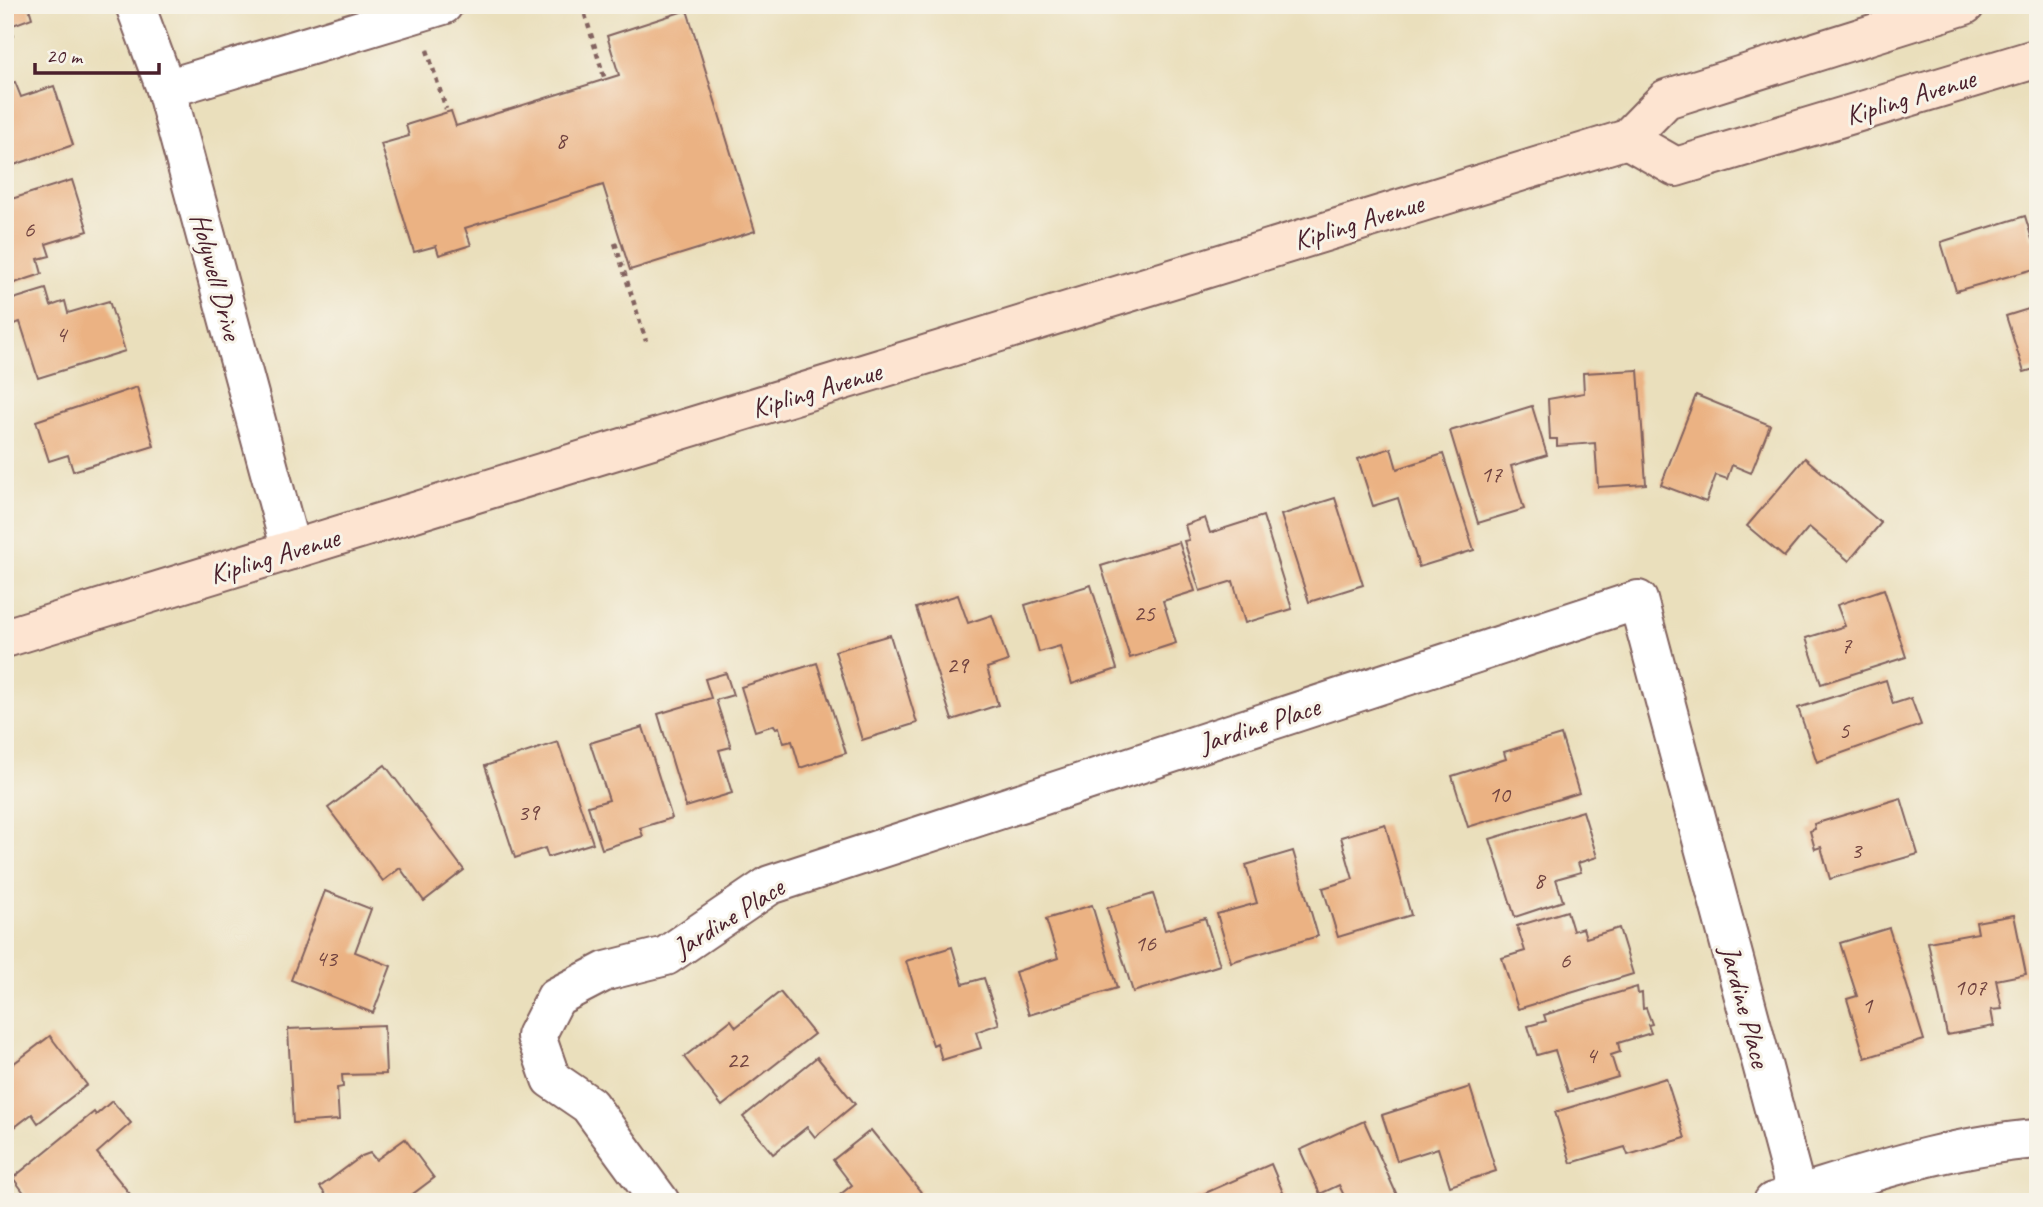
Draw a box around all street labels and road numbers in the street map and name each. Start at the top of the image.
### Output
street label: Kipling Avenue [1841,60,1981,133]
street label: Kipling Avenue [1289,185,1429,258]
street label: Holywell Drive [183,209,251,345]
street label: Kipling Avenue [747,353,887,426]
street label: Kipling Avenue [205,519,345,592]
street label: Jardine Place [1193,688,1326,761]
street label: Jardine Place [665,869,792,966]
street label: Jardine Place [1712,940,1779,1073]

